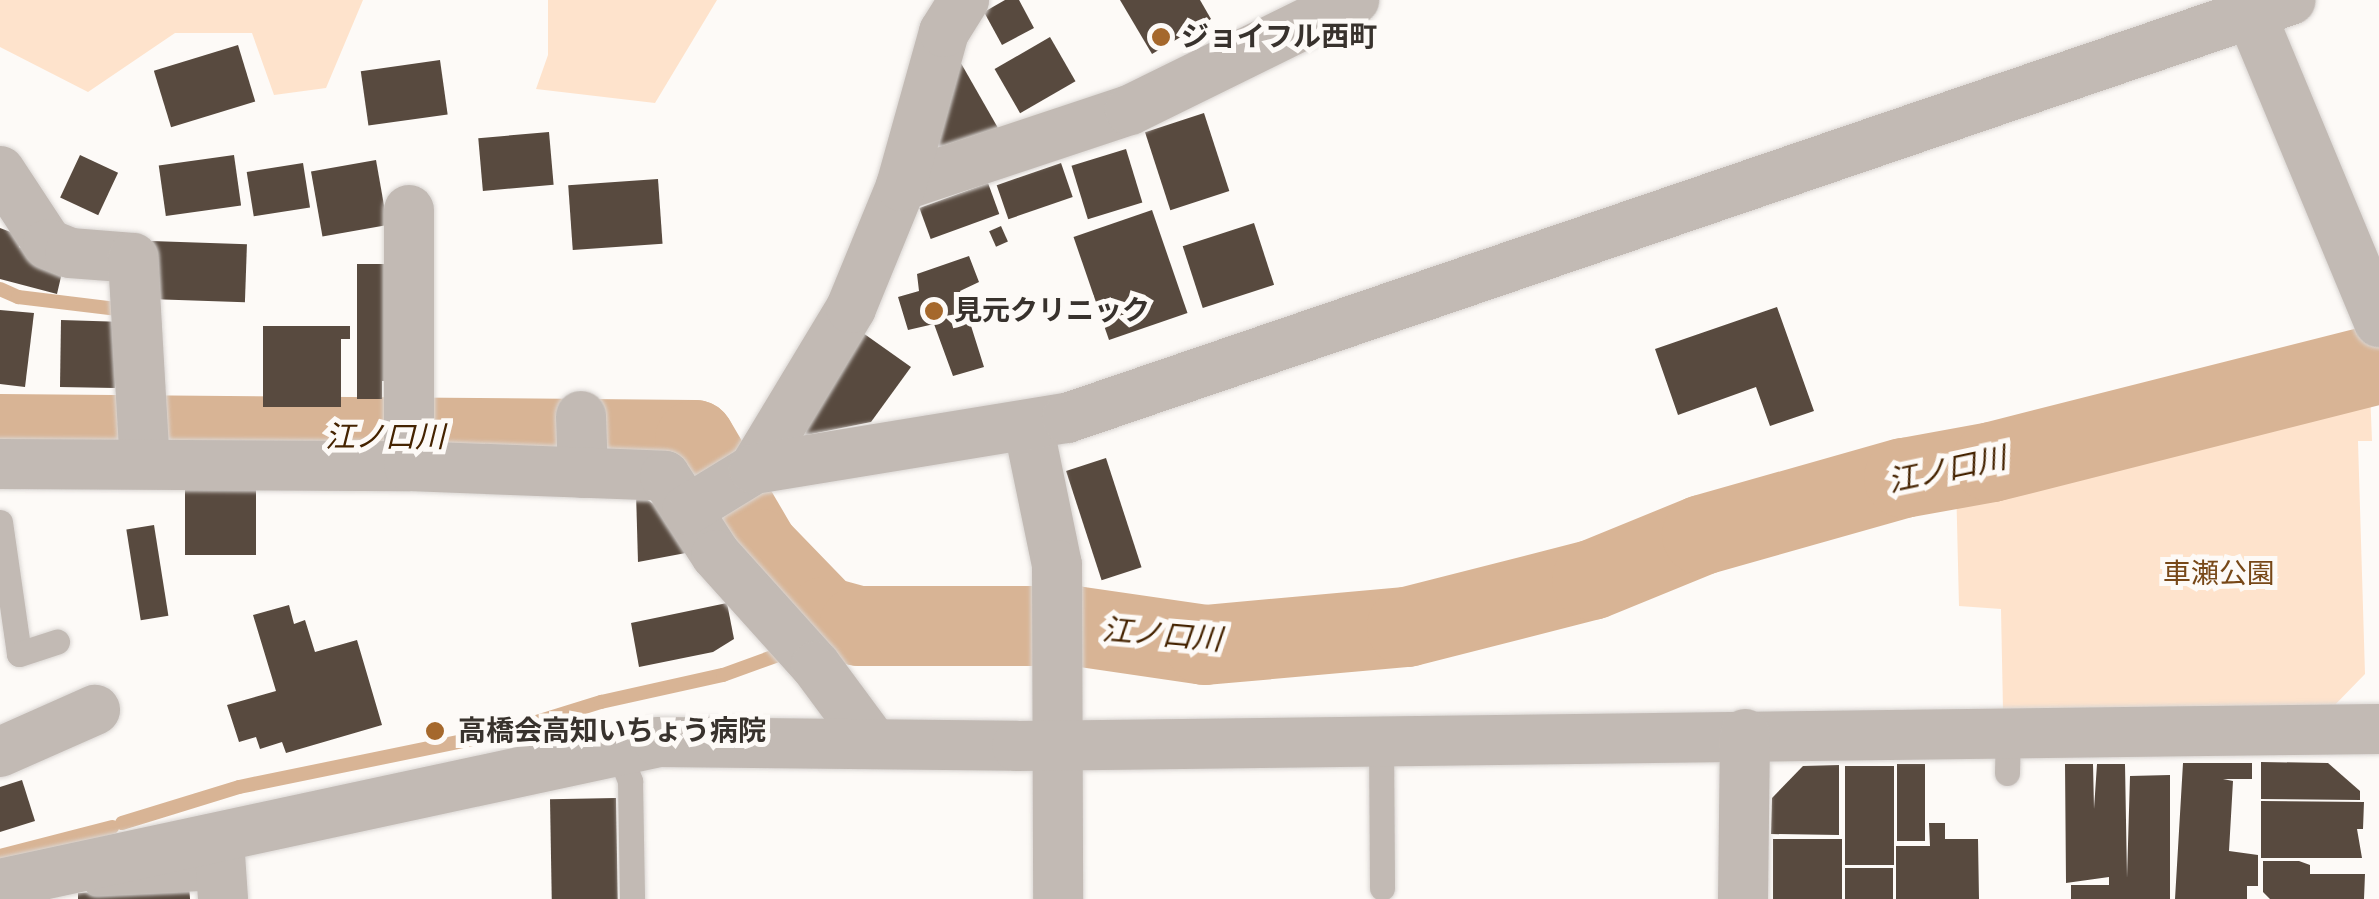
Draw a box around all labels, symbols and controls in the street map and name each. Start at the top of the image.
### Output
place label: ジョイフル西町 [1181,20,1377,54]
marker: ジョイフル西町 [1150,26,1172,48]
place label: 見元クリニック [954,294,1150,328]
marker: 見元クリニック [923,300,945,322]
water label: 江ノ口川 [325,419,445,455]
water label: 江ノ口川 [1885,440,2009,500]
park label: 車瀬公園 [2163,557,2275,591]
water label: 江ノ口川 [1101,612,1223,658]
place label: 高橋会高知いちょう病院 [458,714,766,748]
marker: 高橋会高知いちょう病院 [422,718,448,744]

